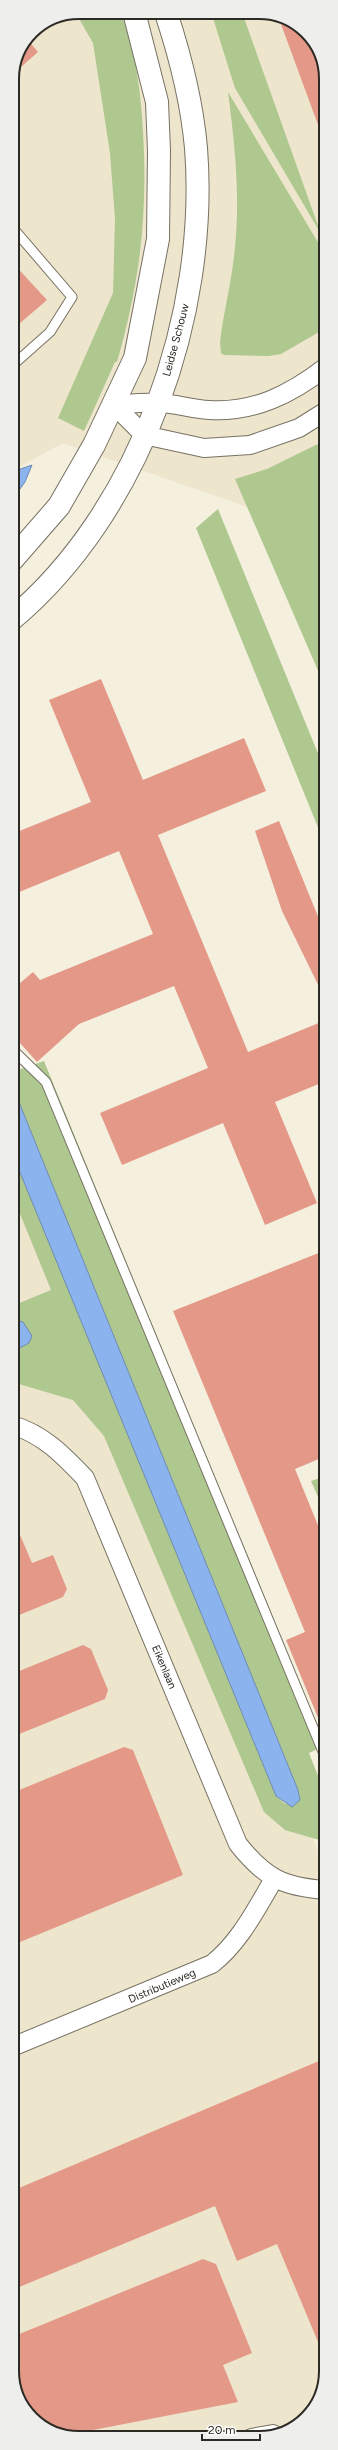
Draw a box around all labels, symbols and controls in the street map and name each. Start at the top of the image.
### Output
street label: Leidse Schouw [160,302,192,378]
street label: Eikenlaan [149,1643,179,1691]
street label: Distributieweg [126,1966,198,2006]
scale bar [202,2416,260,2442]
text: 20 m [208,2423,236,2437]

